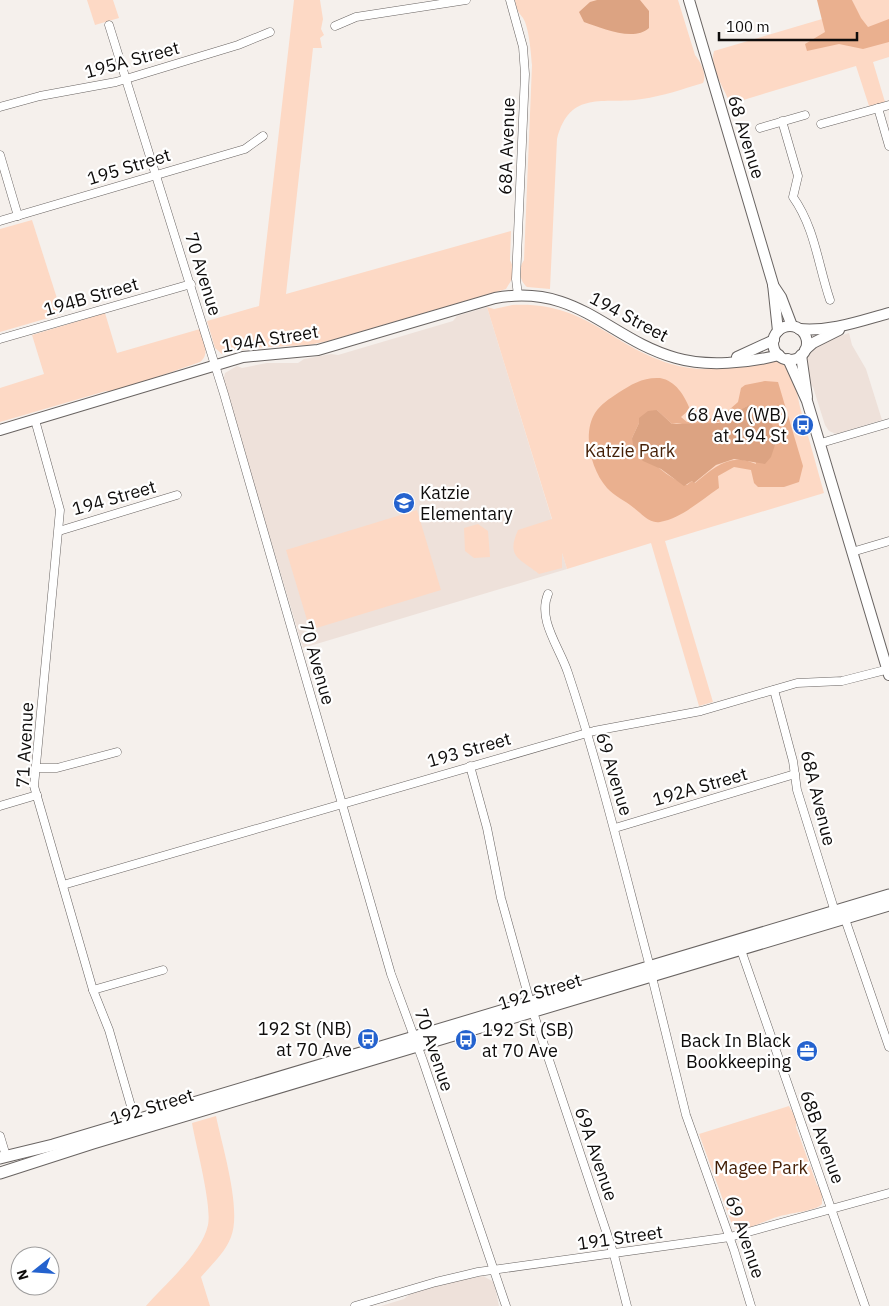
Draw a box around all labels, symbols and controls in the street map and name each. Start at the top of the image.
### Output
scale bar [719,10,856,42]
text: 100 m [726,17,770,36]
street label: 195A Street [82,36,182,83]
street label: 68 Avenue [723,92,770,181]
street label: 68A Avenue [493,97,520,195]
street label: 195 Street [84,143,173,190]
street label: 70 Avenue [180,229,227,318]
street label: 194B Street [41,272,141,321]
street label: 194 Street [586,286,673,347]
street label: 194A Street [220,320,320,357]
place label: 68 Ave (WB) at 194 St [687,403,787,447]
bus stop icon: 68 Ave (WB) at 194 St [791,413,815,437]
park label: Katzie Park [585,439,676,462]
street label: 194 Street [69,475,158,520]
place label: Katzie Elementary [420,481,513,525]
school or university icon: Katzie Elementary [392,491,416,515]
street label: 70 Avenue [295,618,340,707]
street label: 71 Avenue [11,701,38,788]
street label: 193 Street [424,727,513,772]
street label: 69 Avenue [591,729,638,818]
street label: 68A Avenue [796,748,841,848]
street label: 192A Street [650,762,750,811]
street label: 192 Street [495,968,584,1015]
street label: 70 Avenue [410,1005,459,1094]
place label: 192 St (NB) at 70 Ave [258,1017,352,1061]
place label: 192 St (SB) at 70 Ave [482,1018,574,1062]
bus stop icon: 192 St (NB) at 70 Ave [356,1027,380,1051]
bus stop icon: 192 St (SB) at 70 Ave [454,1028,478,1052]
place label: Back In Black Bookkeeping [680,1029,792,1073]
office icon: Back In Black Bookkeeping [795,1039,819,1063]
street label: 192 Street [107,1083,196,1130]
street label: 68B Avenue [795,1087,850,1187]
street label: 69A Avenue [570,1104,623,1204]
park label: Magee Park [714,1156,809,1179]
street label: 69 Avenue [721,1192,770,1281]
street label: 191 Street [576,1220,664,1255]
north arrow [10,1246,60,1296]
text: N [12,1267,33,1282]

